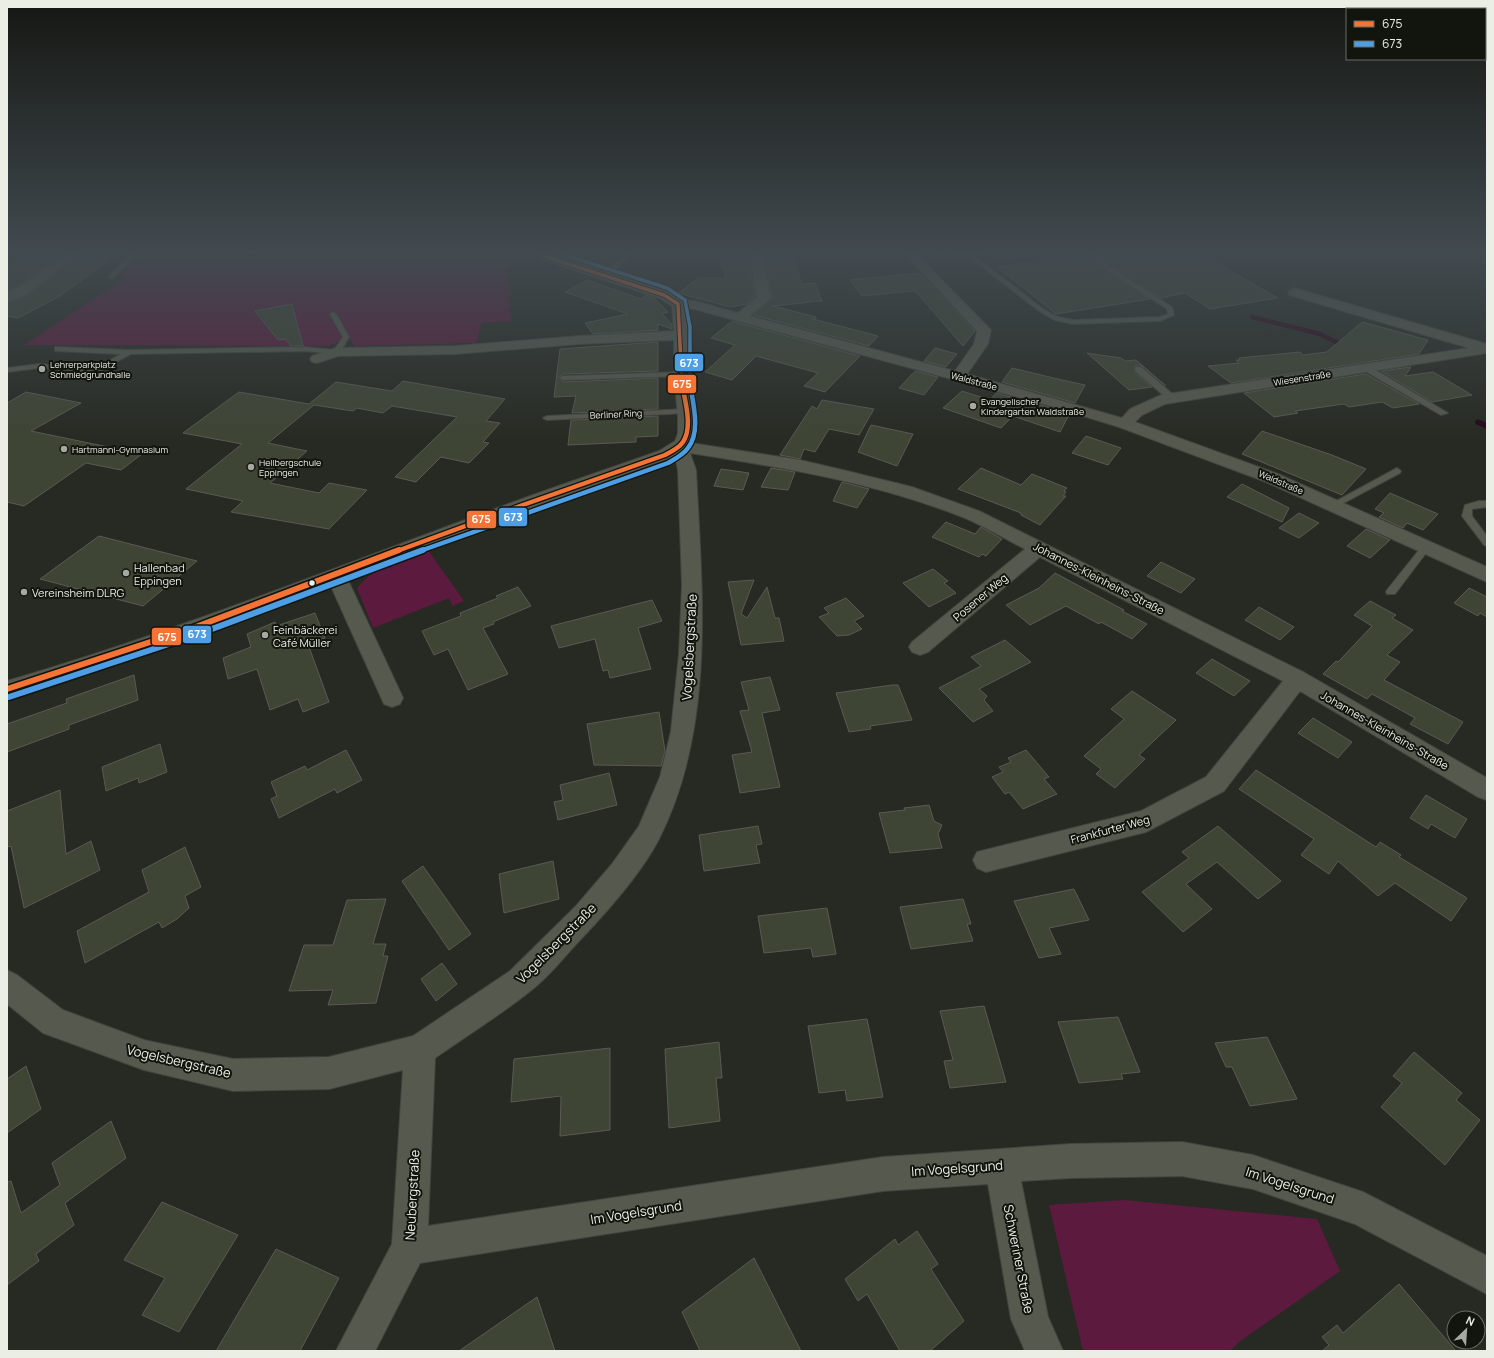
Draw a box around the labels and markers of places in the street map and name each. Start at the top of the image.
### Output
place label: Lehrerparkplatz Schmiedgrundhalle [50,358,131,381]
marker: Lehrerparkplatz Schmiedgrundhalle [37,364,47,374]
place label: Evangelischer Kindergarten Waldstraße [981,395,1084,418]
marker: Evangelischer Kindergarten Waldstraße [968,401,978,411]
place label: Hartmanni-Gymnasium [72,443,168,456]
marker: Hartmanni-Gymnasium [59,444,69,454]
place label: Hellbergschule Eppingen [259,456,321,479]
marker: Hellbergschule Eppingen [246,462,256,472]
place label: Hallenbad Eppingen [134,560,185,588]
marker: Hallenbad Eppingen [121,568,131,578]
unlabelled marker [307,578,317,588]
place label: Vereinsheim DLRG [32,585,125,600]
marker: Vereinsheim DLRG [19,587,29,597]
place label: Feinbäckerei Café Müller [273,622,337,650]
marker: Feinbäckerei Café Müller [260,630,270,640]

